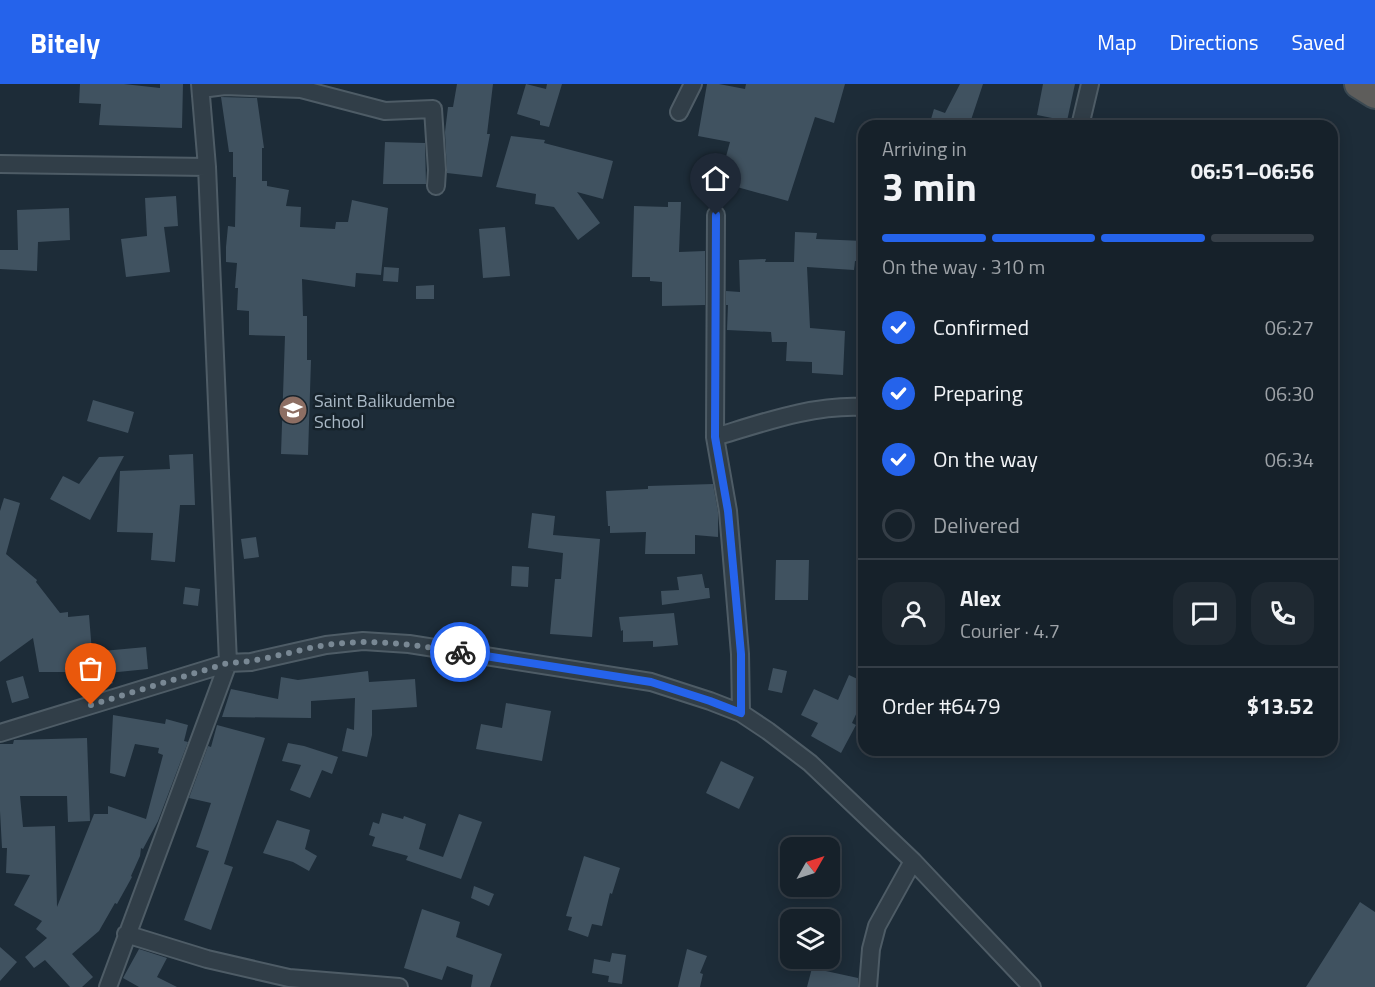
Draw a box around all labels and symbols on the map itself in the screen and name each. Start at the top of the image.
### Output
pin [690,153,741,215]
place label: Saint Balikudembe School [314,387,455,435]
school or university icon: Saint Balikudembe School [277,394,309,426]
courier [430,622,490,682]
pin [65,643,116,705]
north arrow [780,837,840,897]

